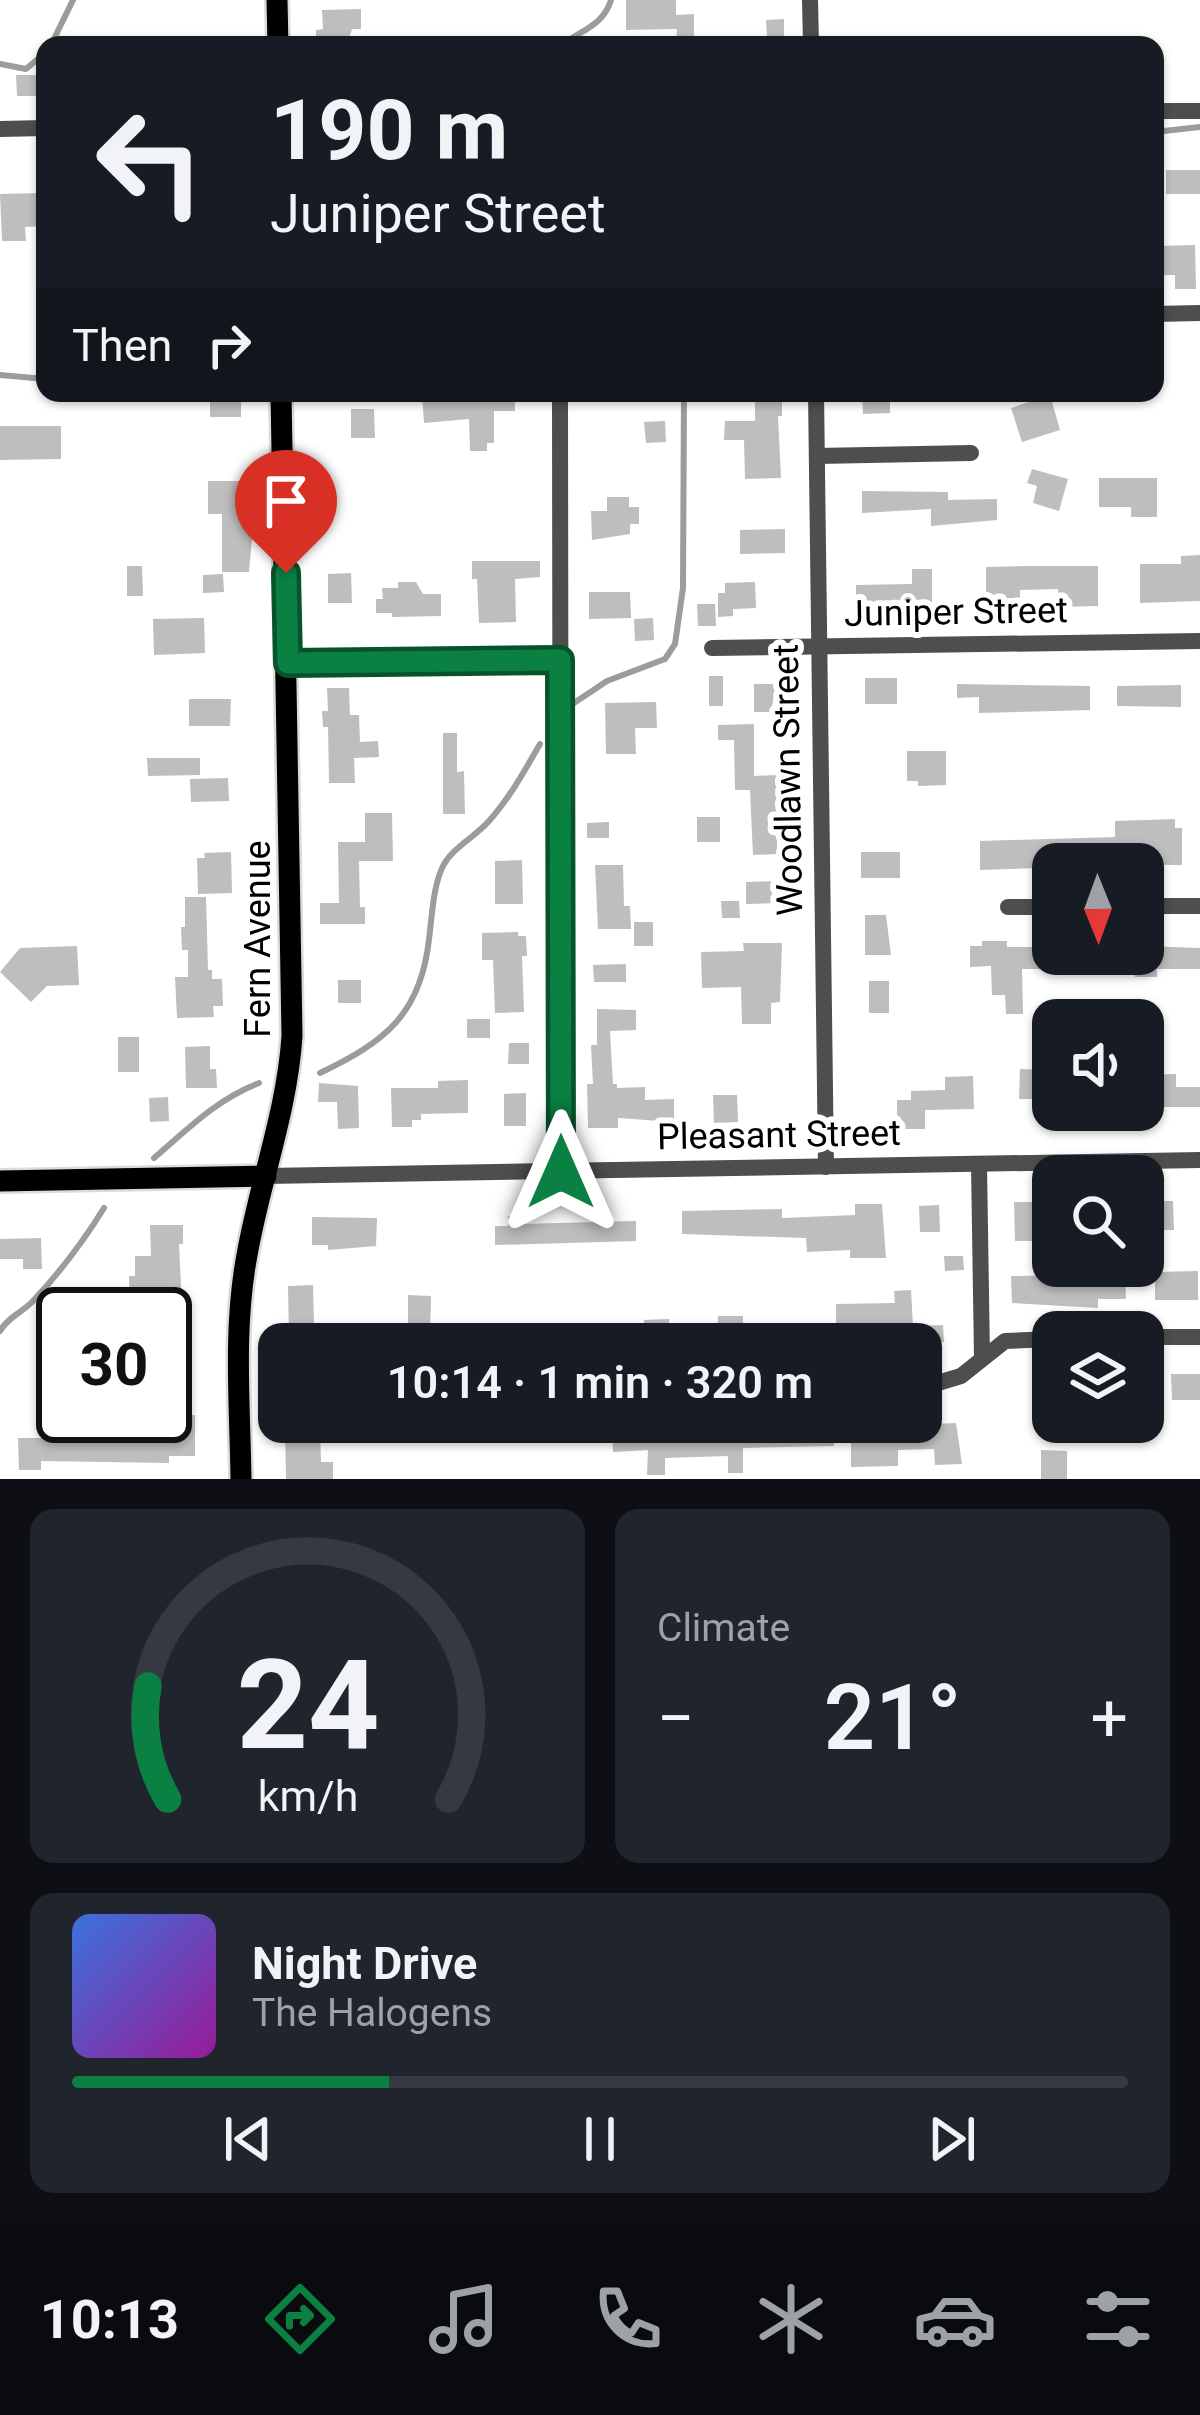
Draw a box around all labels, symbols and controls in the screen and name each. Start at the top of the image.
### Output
text: 190 m [270,81,508,180]
icon: left [72,84,228,240]
text: Juniper Street [270,182,606,245]
icon: right [196,312,262,378]
text: Then [72,319,172,372]
pin [235,450,337,573]
icon: arrive [253,468,319,534]
street label: Juniper Street [844,589,1068,635]
street label: Woodlawn Street [765,644,811,916]
street label: Fern Avenue [237,840,279,1038]
north arrow [1032,843,1164,975]
map controls [1032,843,1164,1443]
button: sound [1032,999,1164,1131]
position arrow [498,1109,624,1235]
street label: Pleasant Street [657,1112,901,1158]
button: search [1032,1155,1164,1287]
speed limit sign: 30 [36,1287,192,1443]
button: layers [1032,1311,1164,1443]
text: 10:14 · 1 min · 320 m [387,1356,813,1409]
text: Climate [657,1605,790,1651]
text: 24 [236,1632,379,1778]
text: 21° [824,1666,961,1771]
text: − [657,1680,695,1757]
text: + [1091,1680,1128,1757]
text: km/h [257,1771,358,1821]
text: Night Drive [252,1937,477,1990]
text: The Halogens [252,1990,492,2036]
icon: previous [215,2106,281,2172]
icon: pause [567,2106,633,2172]
icon: next [919,2106,985,2172]
icon: directions [258,2277,342,2361]
icon: music [422,2277,506,2361]
icon: phone [586,2277,670,2361]
icon: climate [749,2277,833,2361]
icon: car [913,2277,997,2361]
icon: filters [1076,2277,1160,2361]
text: 10:13 [40,2288,179,2351]

